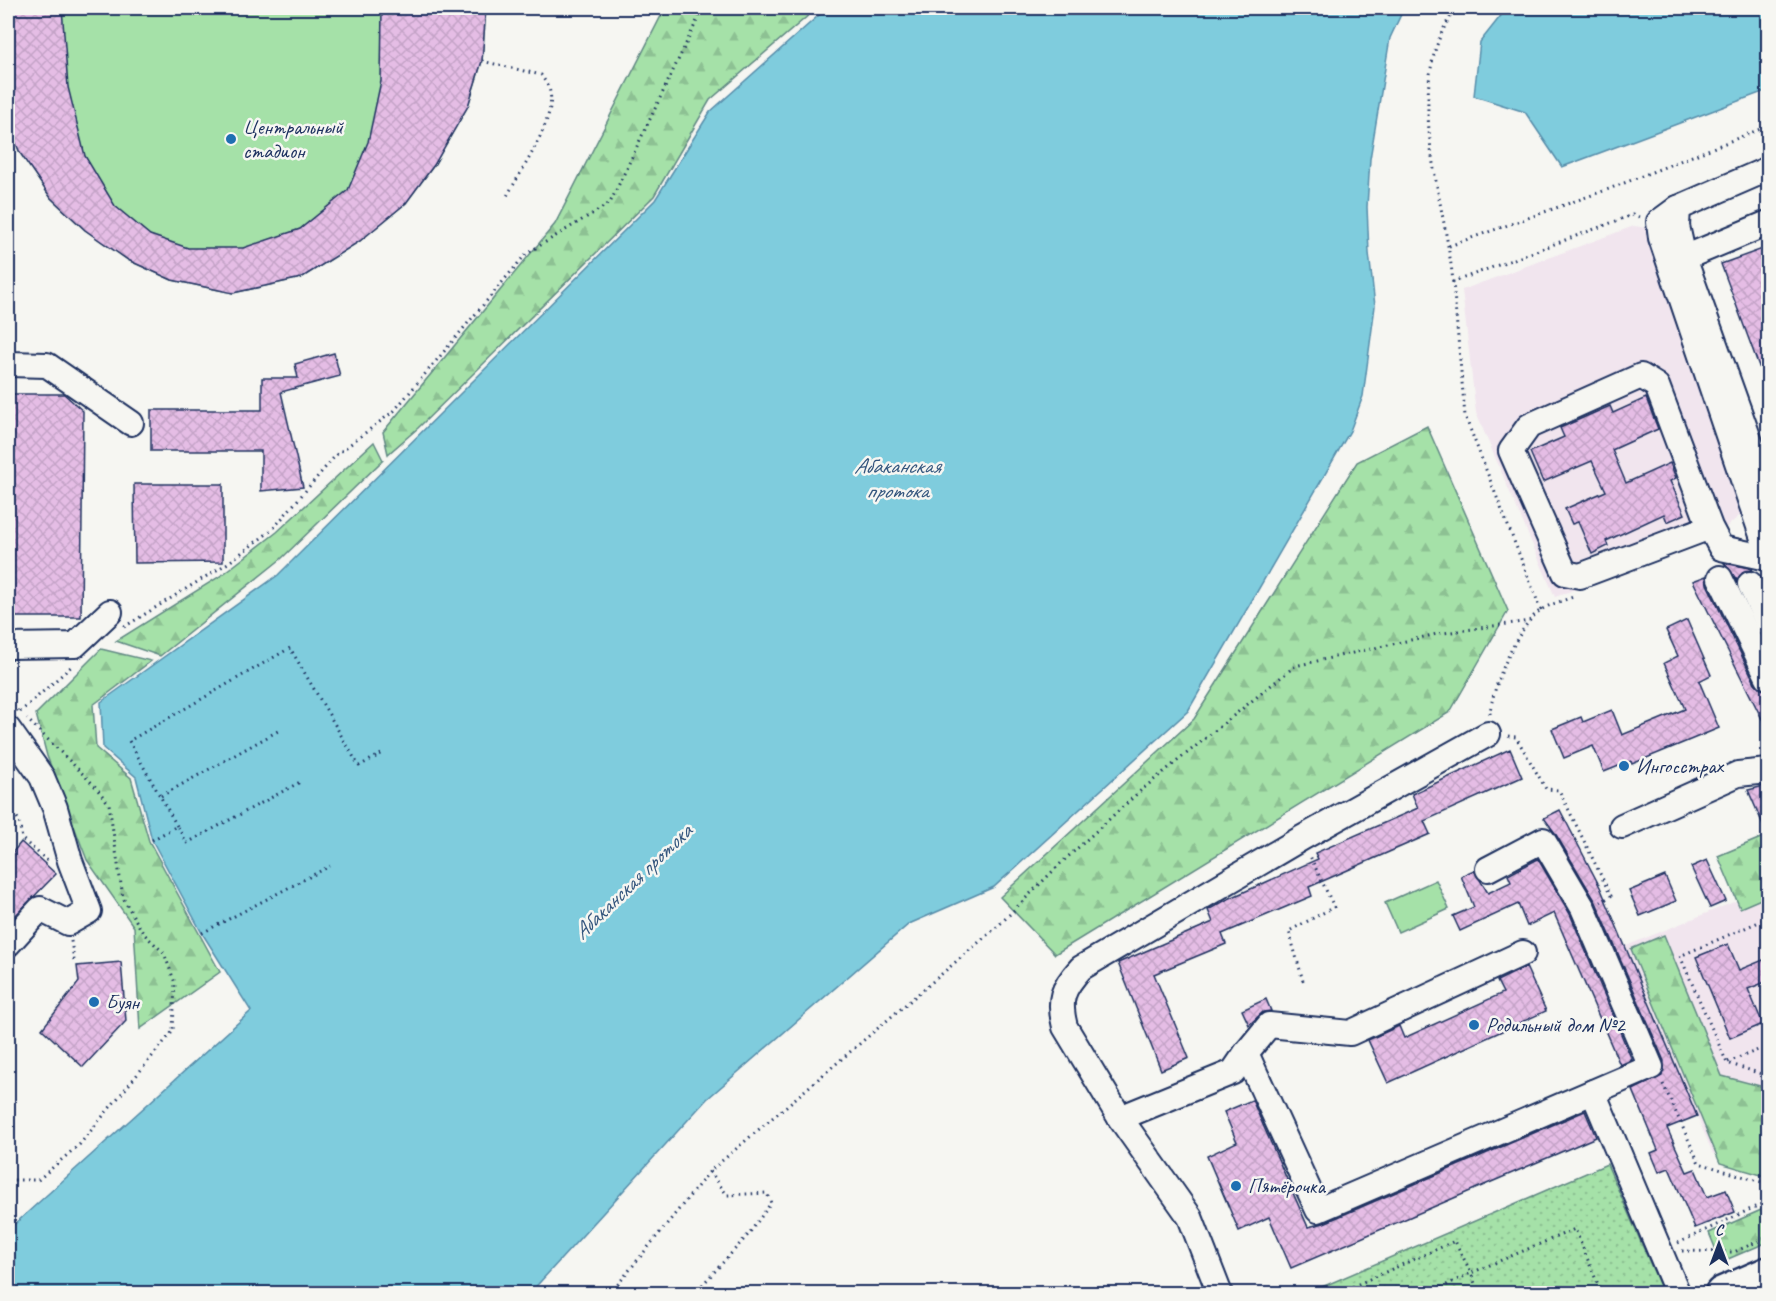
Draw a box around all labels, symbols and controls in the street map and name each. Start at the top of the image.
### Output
place label: Центральный стадион [243,114,344,164]
marker: Центральный стадион [224,132,238,146]
water label: Абаканская протока [854,452,943,505]
place label: Ингосстрах [1636,753,1725,779]
marker: Ингосстрах [1617,759,1631,773]
water label: Абаканская протока [567,816,700,946]
place label: Буян [106,989,140,1015]
marker: Буян [87,995,101,1009]
place label: Родильный дом №2 [1486,1012,1626,1038]
marker: Родильный дом №2 [1467,1018,1481,1032]
place label: Пятёрочка [1248,1173,1327,1199]
marker: Пятёрочка [1229,1179,1243,1193]
north arrow [1689,1214,1749,1274]
text: С [1715,1220,1725,1240]

